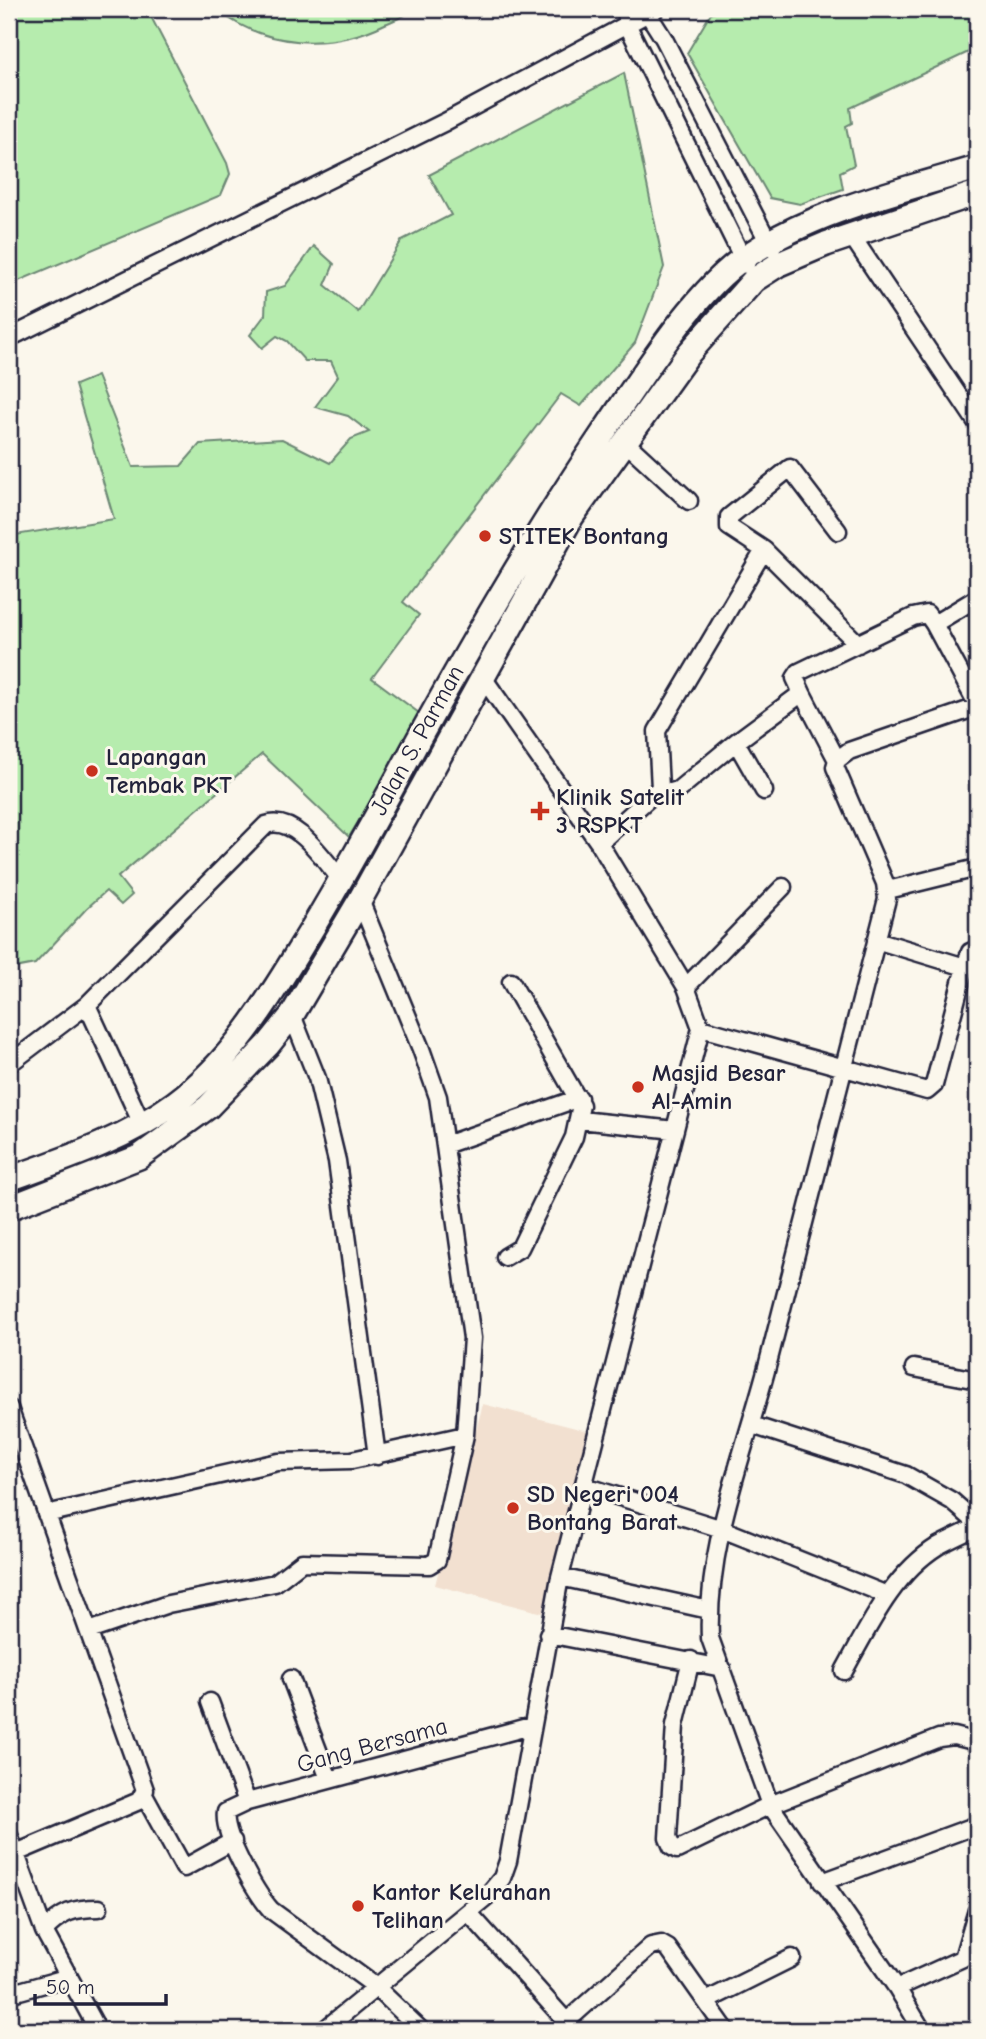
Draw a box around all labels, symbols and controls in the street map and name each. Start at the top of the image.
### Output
place label: STITEK Bontang [499,522,669,550]
marker: STITEK Bontang [477,528,493,544]
street label: Jalan S. Parman [364,660,470,820]
place label: Lapangan Tembak PKT [106,743,232,799]
marker: Lapangan Tembak PKT [84,763,100,779]
place label: Klinik Satelit 3 RSPKT [556,783,685,839]
marker: Klinik Satelit 3 RSPKT [530,801,550,821]
place label: Masjid Besar Al-Amin [652,1059,786,1115]
marker: Masjid Besar Al-Amin [630,1079,646,1095]
place label: SD Negeri 004 Bontang Barat [527,1480,679,1536]
marker: SD Negeri 004 Bontang Barat [505,1500,521,1516]
street label: Gang Bersama [294,1711,450,1779]
place label: Kantor Kelurahan Telihan [372,1878,551,1934]
marker: Kantor Kelurahan Telihan [350,1898,366,1914]
scale bar [35,1962,166,2006]
text: 50 m [46,1975,95,1999]

